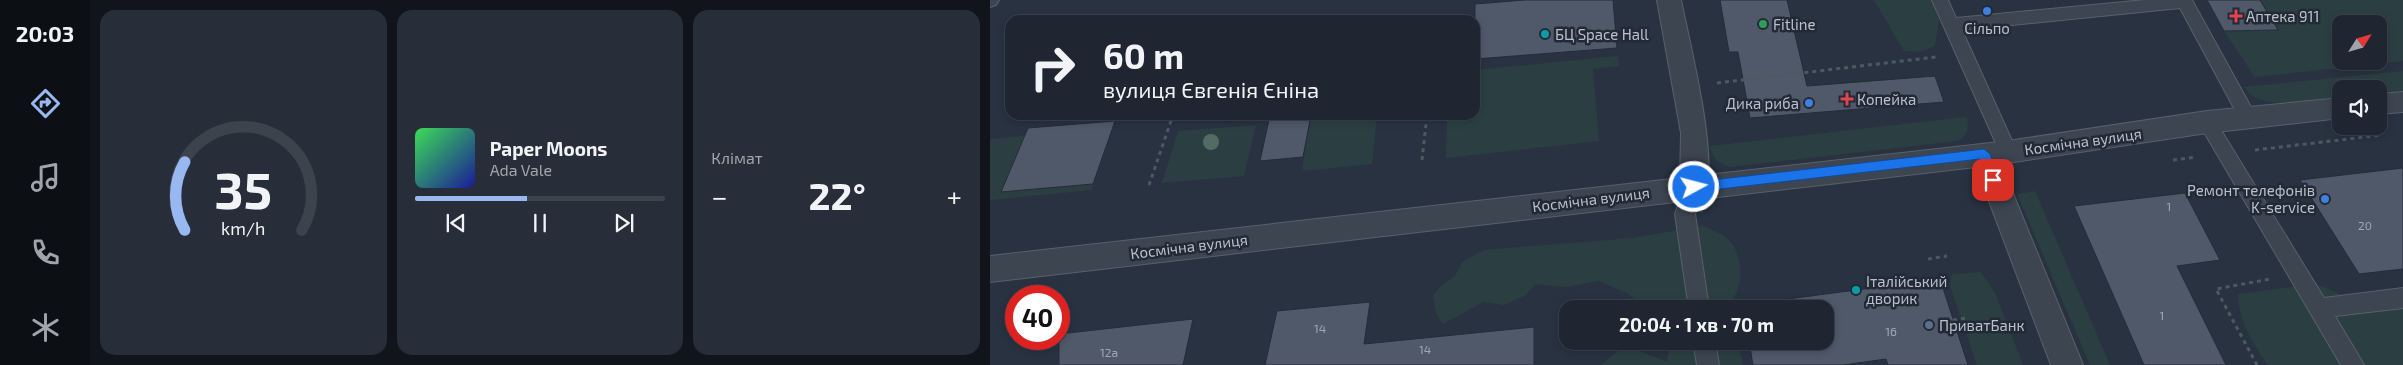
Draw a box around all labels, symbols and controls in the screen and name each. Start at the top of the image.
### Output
marker: Сільпо [1981,5,1993,17]
place label: Аптека 911 [2246,7,2319,25]
marker: Аптека 911 [2230,10,2242,22]
place label: Fitline [1773,15,1815,33]
north arrow [2332,15,2388,70]
map controls [2332,15,2387,135]
marker: Fitline [1757,18,1769,30]
place label: Сільпо [1964,19,2010,37]
text: 20:03 [16,20,74,46]
place label: БЦ Space Hall [1555,25,1649,43]
marker: БЦ Space Hall [1539,28,1551,40]
text: 60 m [1103,34,1184,76]
icon: right [1020,35,1085,100]
text: вулиця Євгенія Єніна [1103,76,1319,102]
button: sound [2332,80,2387,135]
icon: directions [28,86,63,121]
place label: Копейка [1857,90,1916,108]
marker: Копейка [1841,93,1853,105]
place label: Дика риба [1726,94,1799,112]
marker: Дика риба [1803,97,1815,109]
street label: Космічна вулиця [2023,124,2143,159]
text: Paper Moons [490,137,607,160]
text: Клімат [711,148,763,167]
text: 35 [214,157,272,219]
pin [1972,159,2014,201]
icon: music [28,160,63,195]
text: Ada Vale [490,160,552,179]
position arrow [1667,160,1719,212]
icon: arrive [1979,166,2007,194]
text: 22° [809,172,866,218]
text: − [711,179,728,213]
text: + [947,179,962,213]
place label: Ремонт телефонів K-service [2187,181,2315,216]
street label: Космічна вулиця [1531,183,1651,216]
marker: Ремонт телефонів K-service [2319,193,2331,205]
house number: 1 [2167,199,2171,213]
icon: previous [442,209,470,237]
icon: pause [526,209,554,237]
icon: next [610,209,638,237]
text: km/h [221,217,266,239]
house number: 20 [2358,218,2372,232]
street label: Космічна вулиця [1129,230,1249,263]
icon: phone [28,235,63,270]
place label: Італійський дворик [1866,272,1947,307]
marker: Італійський дворик [1850,284,1862,296]
speed limit sign: 40 [1005,285,1070,350]
house number: 1 [2160,308,2164,322]
icon: climate [28,310,63,345]
text: 20:04 · 1 хв · 70 m [1619,313,1774,336]
place label: ПриватБанк [1939,316,2025,334]
marker: ПриватБанк [1923,319,1935,331]
house number: 14 [1314,321,1326,335]
house number: 16 [1885,324,1897,338]
house number: 14 [1419,342,1431,356]
house number: 12а [1100,345,1118,359]

